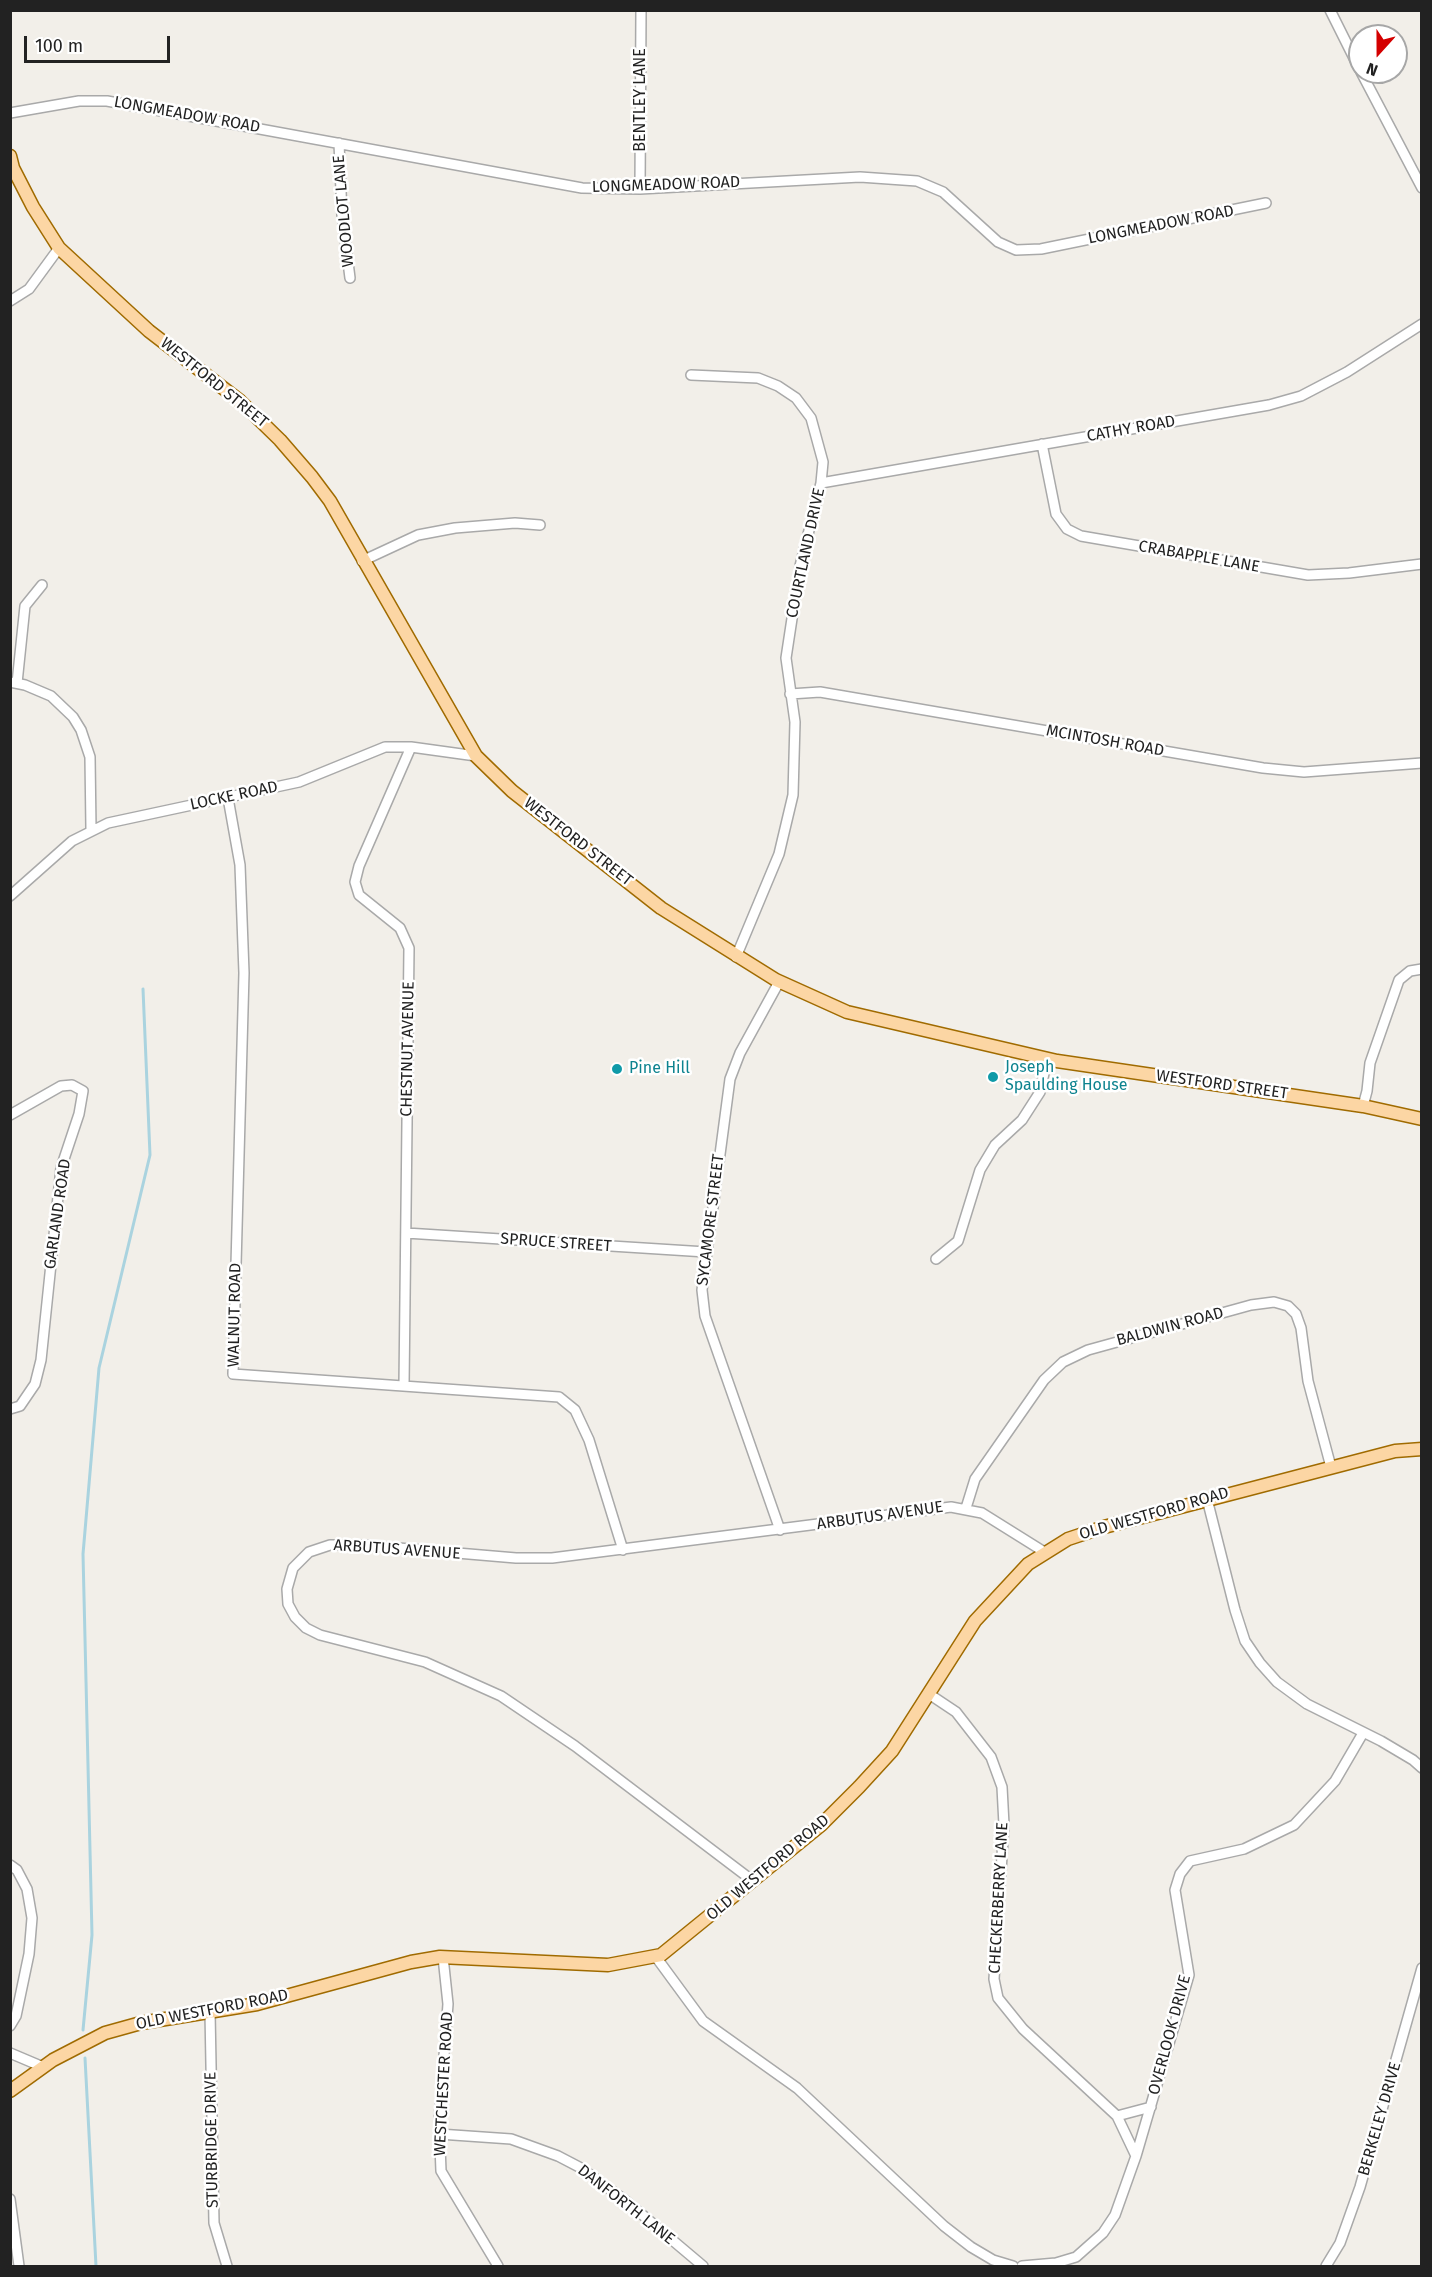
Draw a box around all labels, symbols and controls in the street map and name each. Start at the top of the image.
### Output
scale bar [27,24,172,62]
north arrow [1348,24,1408,84]
text: 100 m [35,35,83,57]
street label: BENTLEY LANE [631,48,651,152]
text: N [1364,59,1380,80]
street label: LONGMEADOW ROAD [112,93,262,137]
street label: WOODLOT LANE [330,154,358,268]
street label: LONGMEADOW ROAD [592,173,740,197]
street label: LONGMEADOW ROAD [1086,201,1236,249]
street label: WESTFORD STREET [156,334,272,432]
street label: CATHY ROAD [1085,412,1177,446]
street label: COURTLAND DRIVE [783,486,829,620]
street label: CRABAPPLE LANE [1137,537,1261,577]
street label: MCINTOSH ROAD [1045,721,1165,761]
street label: LOCKE ROAD [188,777,280,815]
street label: WESTFORD STREET [520,794,636,890]
street label: CHESTNUT AVENUE [397,981,419,1117]
place label: Joseph Spaulding House [1005,1058,1127,1096]
place label: Pine Hill [629,1059,690,1079]
marker: Pine Hill [610,1062,624,1076]
street label: WESTFORD STREET [1155,1066,1289,1104]
marker: Joseph Spaulding House [986,1070,1000,1084]
street label: SYCAMORE STREET [693,1153,729,1287]
street label: GARLAND ROAD [41,1157,75,1271]
street label: SPRUCE STREET [500,1230,612,1256]
street label: WALNUT ROAD [224,1263,246,1367]
street label: BALDWIN ROAD [1114,1303,1226,1351]
street label: OLD WESTFORD ROAD [1077,1483,1231,1545]
street label: ARBUTUS AVENUE [816,1498,944,1534]
street label: ARBUTUS AVENUE [333,1536,461,1564]
street label: OLD WESTFORD ROAD [703,1811,833,1925]
street label: CHECKERBERRY LANE [985,1822,1013,1974]
street label: OVERLOOK DRIVE [1145,1973,1195,2097]
street label: OLD WESTFORD ROAD [134,1986,290,2034]
street label: WESTCHESTER ROAD [431,2011,457,2157]
street label: BERKELEY DRIVE [1355,2060,1405,2178]
street label: STURBRIDGE DRIVE [201,2072,223,2208]
street label: DANFORTH LANE [573,2161,679,2249]

